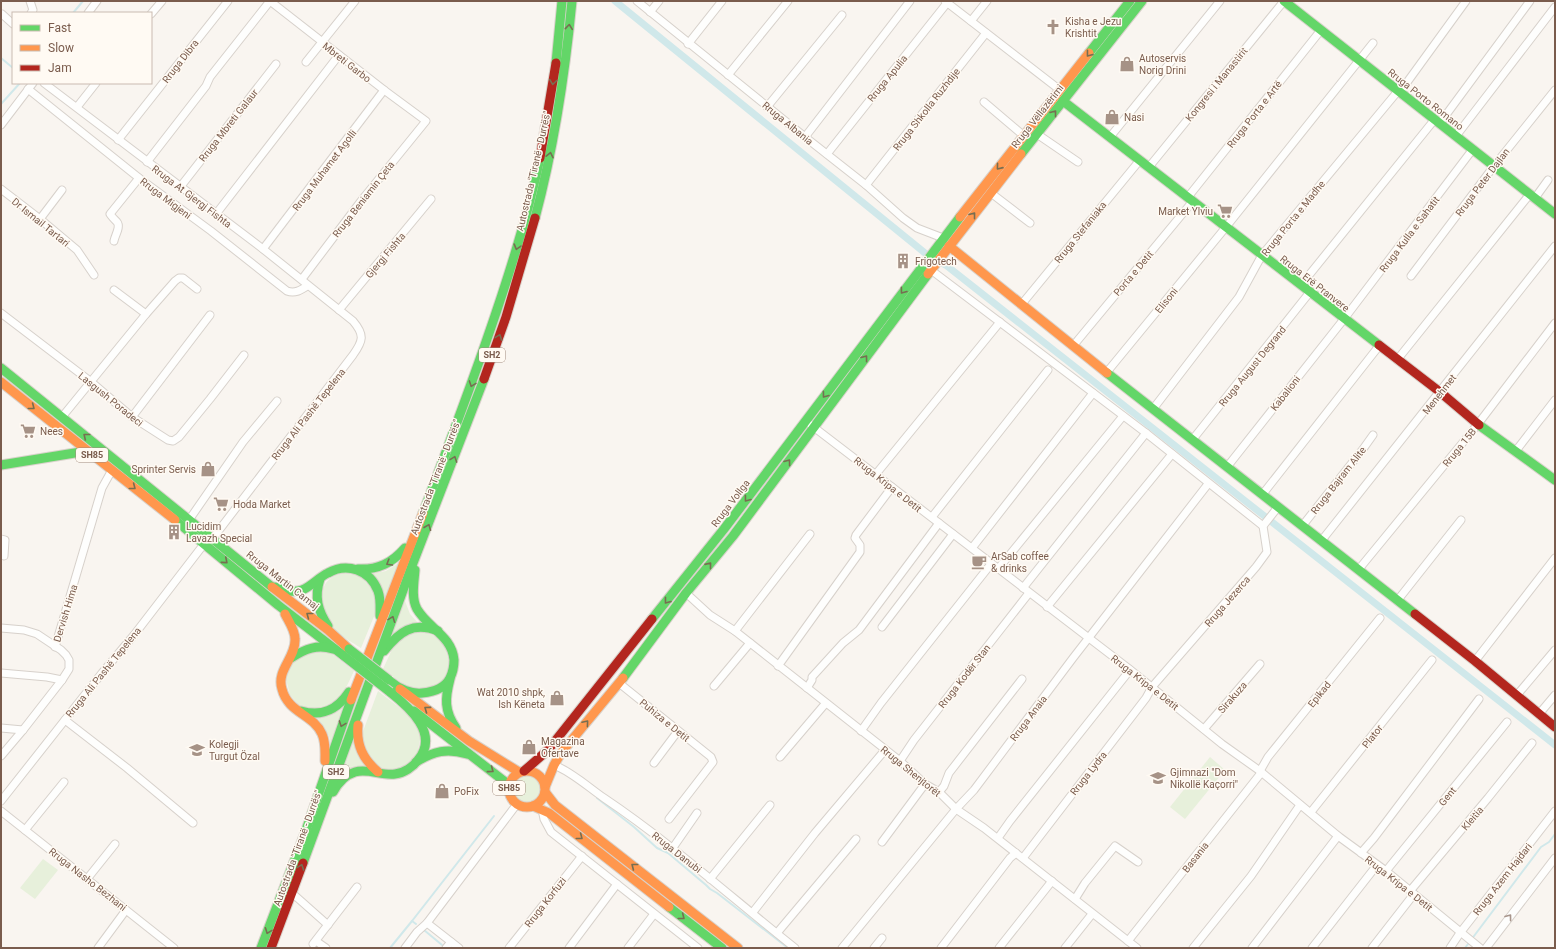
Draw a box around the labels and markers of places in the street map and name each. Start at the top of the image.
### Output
place label: Kisha e Jezu Krishtit [1065,16,1121,39]
church icon: Kisha e Jezu Krishtit [1044,18,1062,36]
place label: Autoservis Norig Drini [1139,53,1186,76]
shop icon: Autoservis Norig Drini [1118,55,1136,73]
shop icon: Nasi [1103,108,1121,126]
place label: Nasi [1124,112,1144,123]
supermarket icon: Market Ylviu [1216,202,1234,220]
place label: Market Ylviu [1158,206,1213,217]
building icon: Frigotech [894,252,912,270]
place label: Frigotech [915,256,957,267]
supermarket icon: Nees [19,422,37,440]
place label: Nees [40,426,63,437]
shop icon: Sprinter Servis [199,460,217,478]
place label: Sprinter Servis [132,464,196,475]
supermarket icon: Hoda Market [212,495,230,513]
place label: Hoda Market [233,499,291,510]
place label: Lucidim Lavazh Special [186,521,252,544]
building icon: Lucidim Lavazh Special [165,523,183,541]
place label: ArSab coffee & drinks [991,551,1049,574]
cafe icon: ArSab coffee & drinks [970,553,988,571]
place label: Wat 2010 shpk, Ish Këneta [477,687,545,710]
shop icon: Wat 2010 shpk, Ish Këneta [548,689,566,707]
place label: Magazina Ofertave [541,736,585,759]
shop icon: Magazina Ofertave [520,738,538,756]
place label: Kolegji Turgut Özal [209,739,260,762]
school or university icon: Kolegji Turgut Özal [188,741,206,759]
place label: Gjimnazi "Dom Nikollë Kaçorri" [1170,767,1238,790]
school or university icon: Gjimnazi "Dom Nikollë Kaçorri" [1149,769,1167,787]
shop icon: PoFix [433,782,451,800]
place label: PoFix [454,786,479,797]

